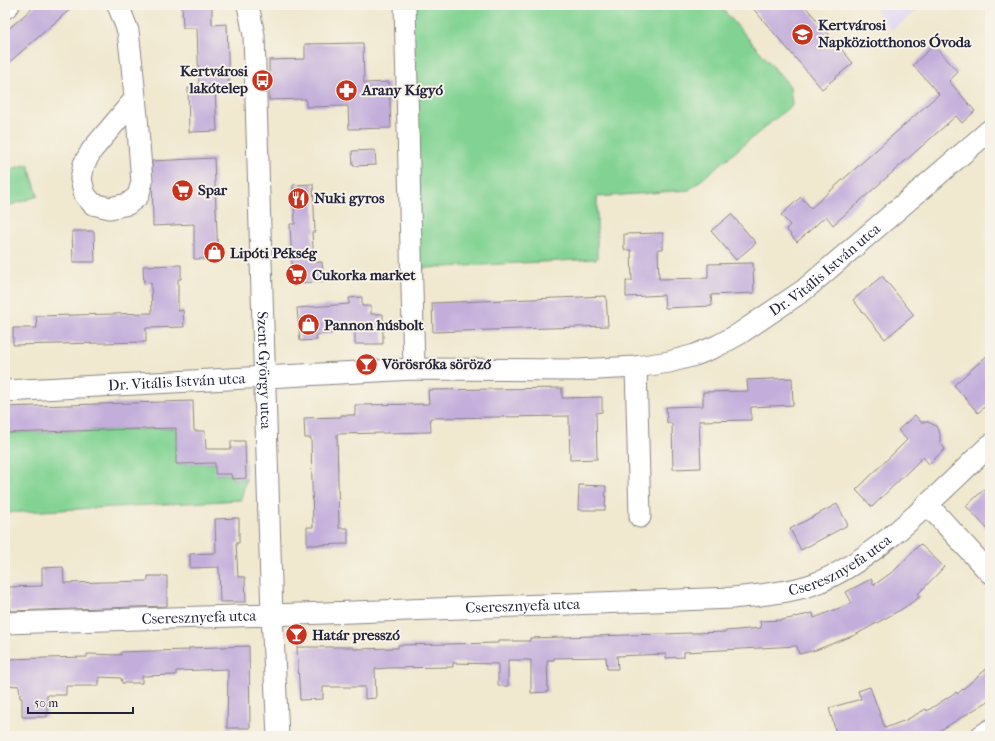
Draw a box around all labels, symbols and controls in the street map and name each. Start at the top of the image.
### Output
place label: Kertvárosi Napköziotthonos Óvoda [818,16,972,51]
school or university icon: Kertvárosi Napköziotthonos Óvoda [789,21,815,47]
place label: Kertvárosi lakótelep [180,62,249,97]
bus stop icon: Kertvárosi lakótelep [250,67,276,93]
pharmacy icon: Arany Kígyó [333,77,359,103]
place label: Arany Kígyó [361,81,444,99]
supermarket icon: Spar [170,177,196,203]
place label: Spar [198,181,228,199]
restaurant icon: Nuki gyros [286,185,312,211]
place label: Nuki gyros [314,189,385,207]
street label: Dr. Vitális István utca [766,219,885,320]
shop icon: Lipóti Pékség [201,240,227,266]
place label: Lipóti Pékség [230,244,318,262]
supermarket icon: Cukorka market [284,262,310,288]
place label: Cukorka market [312,266,416,284]
street label: Szent György utca [254,311,275,430]
shop icon: Pannon húsbolt [295,312,321,338]
place label: Pannon húsbolt [324,316,424,334]
bar icon: Vörösróka söröző [353,351,379,377]
place label: Vörösróka söröző [381,355,492,373]
street label: Dr. Vitális István utca [108,369,247,394]
street label: Cseresznyefa utca [787,530,896,599]
street label: Cseresznyefa utca [465,595,581,617]
street label: Cseresznyefa utca [141,606,258,628]
bar icon: Határ presszó [283,622,309,648]
place label: Határ presszó [312,626,400,644]
scale bar [28,689,133,715]
text: 50 m [34,696,58,710]

